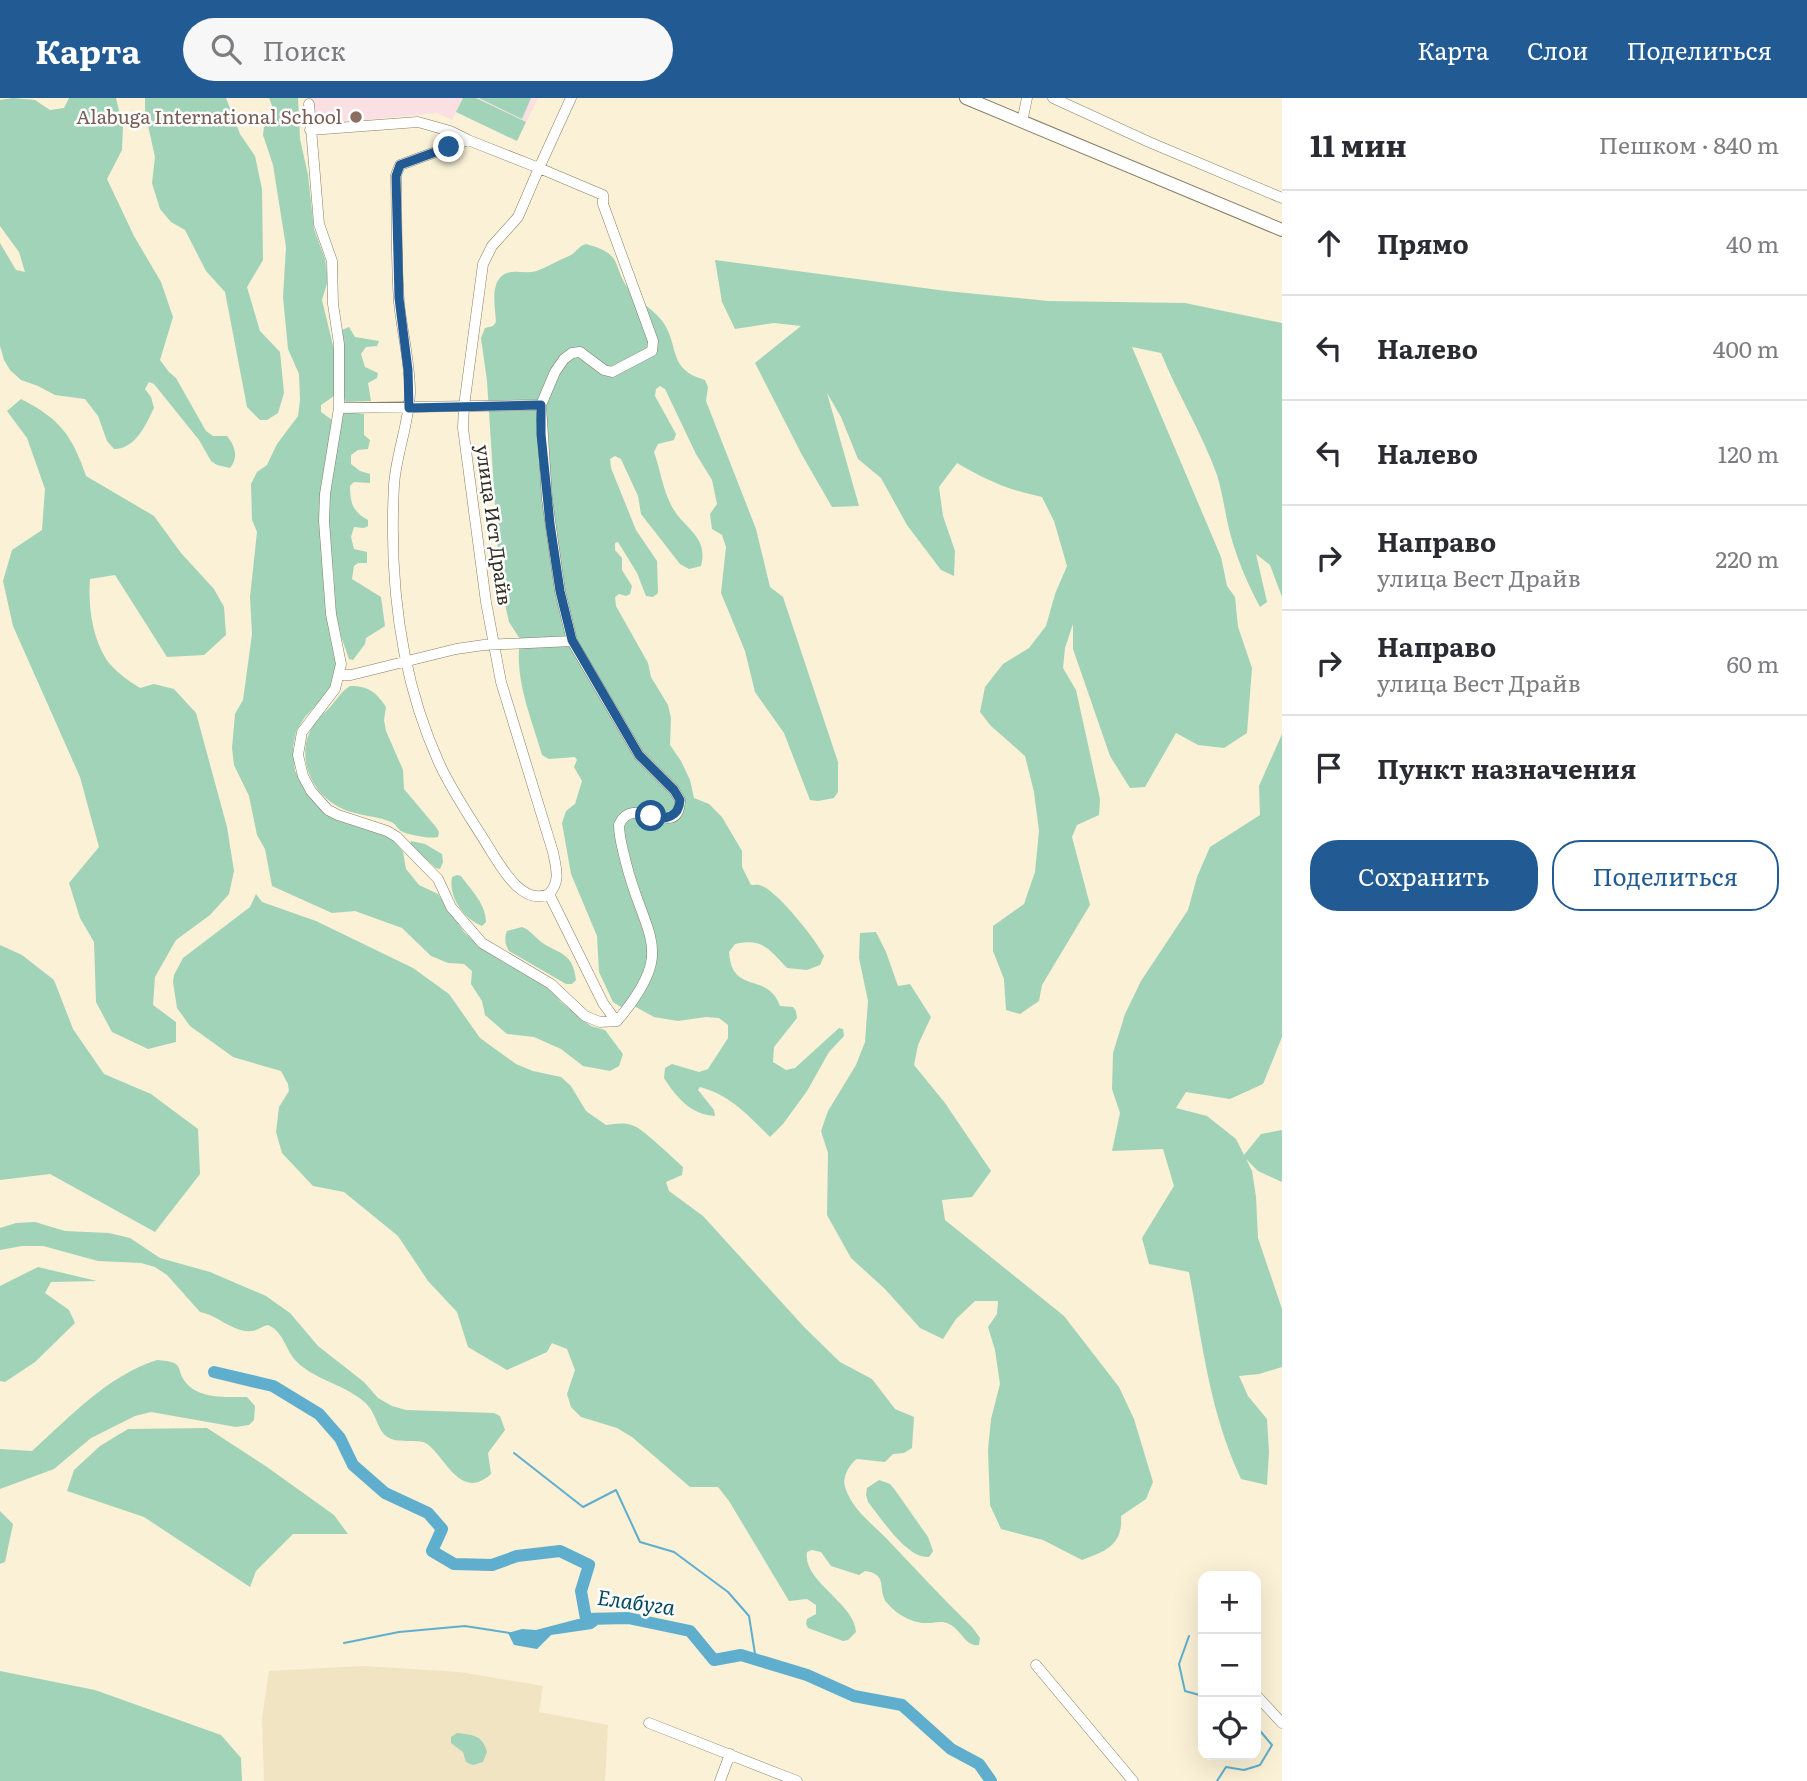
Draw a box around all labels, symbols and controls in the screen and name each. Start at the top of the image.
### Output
search box [183,18,673,81]
text: Карта [35,25,141,74]
icon: search [207,30,245,68]
text: Поиск [263,30,346,69]
text: Карта [1417,32,1489,67]
text: Слои [1527,32,1588,67]
text: Поделиться [1626,32,1772,67]
place label: Alabuga International School [76,102,342,130]
marker: Alabuga International School [348,109,364,125]
text: 11 мин [1310,122,1407,166]
text: Пешком · 840 m [1599,127,1779,161]
route end [433,131,464,162]
text: Прямо [1377,223,1469,262]
icon: ahead [1310,224,1348,262]
text: 40 m [1726,226,1779,260]
text: Налево [1377,328,1478,367]
icon: left [1310,329,1348,367]
text: 400 m [1713,331,1779,365]
text: Налево [1377,433,1478,472]
icon: left [1310,434,1348,472]
text: 120 m [1718,436,1779,470]
street label: улица Ист Драйв [470,443,520,607]
text: Направо [1377,521,1496,560]
icon: right [1310,539,1348,577]
text: 220 m [1715,541,1779,575]
text: улица Вест Драйв [1377,560,1581,594]
text: Направо [1377,626,1496,665]
icon: right [1310,644,1348,682]
text: 60 m [1726,646,1779,680]
text: улица Вест Драйв [1377,665,1581,699]
text: Пункт назначения [1377,748,1636,787]
icon: arrive [1310,749,1348,787]
route start [635,800,666,831]
button: Сохранить [1310,840,1538,911]
button: Поделиться [1552,840,1779,911]
map controls [1198,1571,1261,1760]
button: + [1198,1571,1261,1634]
water label: Елабуга [595,1580,677,1621]
button: − [1198,1634,1261,1697]
button: locate [1198,1697,1261,1760]

